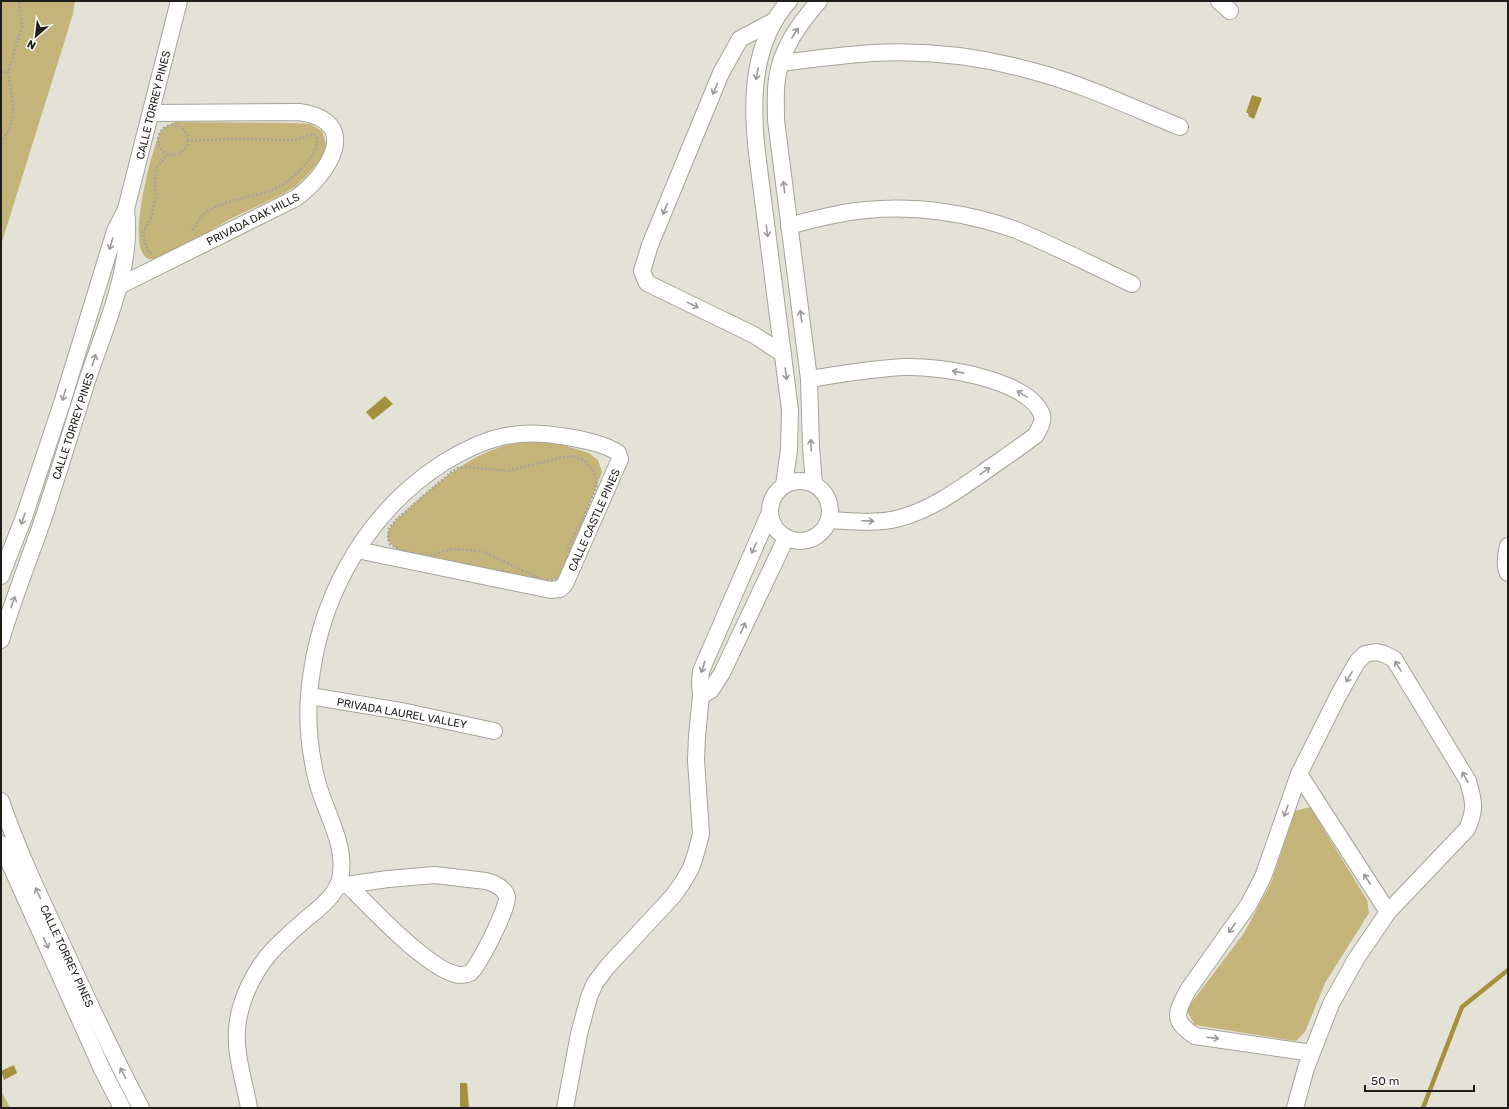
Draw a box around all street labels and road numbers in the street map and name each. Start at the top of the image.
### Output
street label: CALLE TORREY PINES [134,49,173,161]
street label: PRIVADA DAK HILLS [205,190,302,249]
street label: CALLE TORREY PINES [50,371,97,481]
street label: CALLE CASTLE PINES [566,467,623,573]
street label: PRIVADA LAUREL VALLEY [336,696,468,731]
street label: CALLE TORREY PINES [37,903,96,1010]

